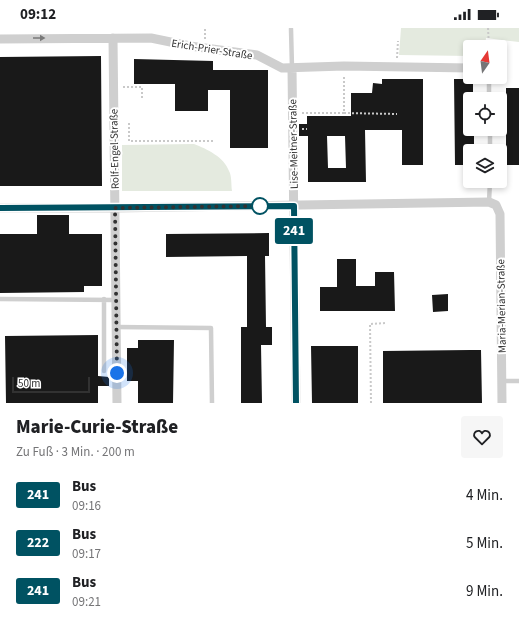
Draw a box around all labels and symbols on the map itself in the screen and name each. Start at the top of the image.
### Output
one-way arrow [33,35,46,41]
street label: Erich-Prier-Straße [170,36,254,63]
north arrow [463,40,507,84]
street label: Lise-Meitner-Straße [285,98,302,189]
street label: Rolf-Engel-Straße [106,108,123,189]
unlabelled marker [251,197,269,215]
line badge: 241 [271,218,317,244]
street label: Maria-Merian-Straße [493,258,510,353]
your location [107,363,127,383]
scale bar [12,375,90,394]

